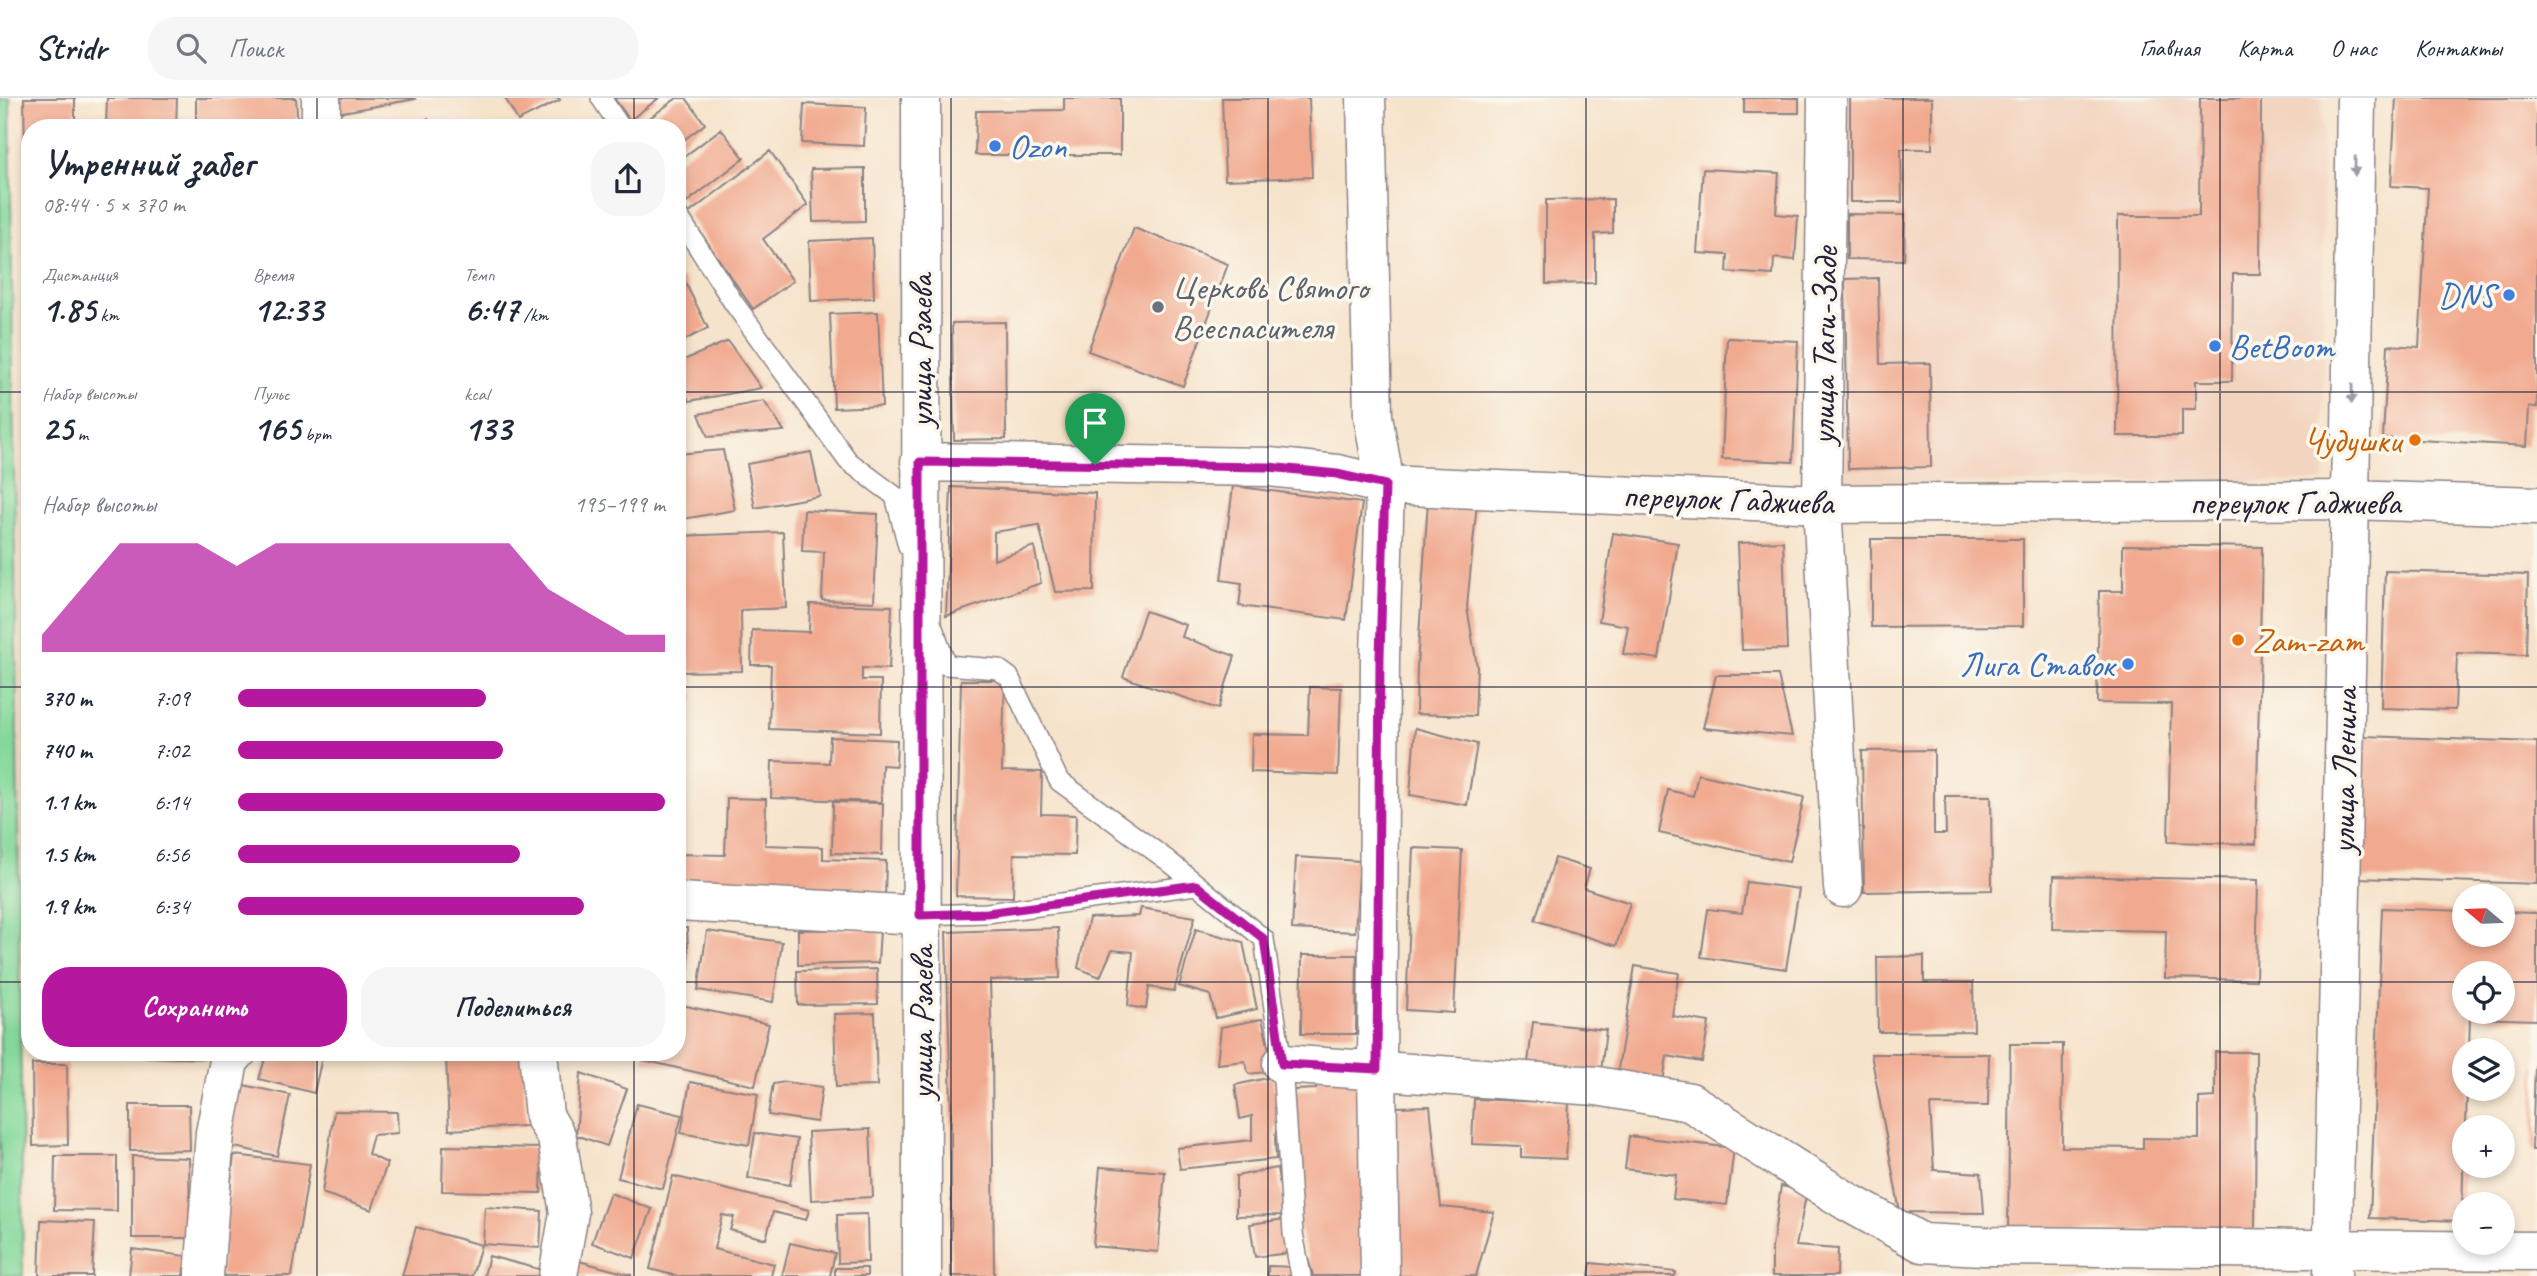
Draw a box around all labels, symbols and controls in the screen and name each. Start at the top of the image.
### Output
search box [148,17,638,80]
text: Stridr [35,27,106,69]
icon: search [172,29,210,67]
text: Поиск [228,32,283,65]
text: Главная [2139,33,2200,63]
text: Карта [2238,33,2292,63]
text: О нас [2330,33,2377,63]
text: Контакты [2415,33,2502,63]
place label: Ozon [1009,124,1067,169]
marker: Ozon [987,138,1003,154]
text: Утренний забег [42,140,254,187]
button: share [591,142,665,216]
one-way arrow [2350,155,2361,177]
text: 08:44 · 5 × 370 m [42,190,185,219]
street label: улица Таги-Заде [1800,244,1848,447]
text: Дистанция [42,263,118,287]
text: Время [253,263,293,287]
text: Темп [464,263,495,287]
place label: Церковь Святого Всеспасителя [1172,265,1372,350]
street label: улица Рзаева [898,272,943,430]
place label: DNS [2438,273,2500,318]
text: 1.85 [42,287,96,332]
text: 12:33 [253,287,323,332]
text: 6:47 [464,287,519,332]
marker: DNS [2501,287,2517,303]
marker: Церковь Святого Всеспасителя [1150,299,1166,315]
text: km [96,303,119,327]
text: /km [519,303,548,327]
place label: BetBoom [2229,324,2337,369]
marker: BetBoom [2207,338,2223,354]
text: Набор высоты [42,382,136,406]
text: Пульс [253,382,290,406]
text: kcal [464,382,489,406]
one-way arrow [2346,383,2358,405]
pin [1065,393,1125,465]
icon: arrive [1076,404,1114,442]
text: 25 [42,406,73,451]
text: 165 [253,406,300,451]
text: 133 [464,406,511,451]
place label: Чудушки [2303,418,2405,463]
text: m [73,422,88,446]
text: bpm [300,422,331,446]
marker: Чудушки [2407,432,2423,448]
street label: переулок Гаджиева [1622,473,1836,525]
street label: переулок Гаджиева [2190,480,2402,525]
text: Набор высоты [42,490,156,519]
text: 195–199 m [574,490,665,519]
place label: Zam-zam [2252,618,2366,663]
marker: Zam-zam [2230,632,2246,648]
place label: Лига Ставок [1960,642,2117,687]
marker: Лига Ставок [2120,656,2136,672]
text: 370 m [42,684,92,713]
text: 7:09 [154,684,190,713]
street label: улица Ленина [2320,685,2368,857]
text: 740 m [42,736,92,765]
text: 7:02 [154,736,190,765]
text: 1.1 km [42,788,96,817]
text: 6:14 [154,788,190,817]
text: 1.5 km [42,840,95,869]
text: 6:56 [154,840,190,869]
north arrow [2452,884,2515,947]
map controls [2452,884,2515,1255]
text: 1.9 km [42,892,95,921]
text: 6:34 [154,892,190,921]
street label: улица Рзаева [899,944,944,1102]
button: locate [2452,961,2515,1024]
button: Сохранить [42,967,347,1047]
button: Поделиться [361,967,665,1047]
button: layers [2452,1038,2515,1101]
button: + [2452,1115,2515,1178]
button: − [2452,1192,2515,1255]

